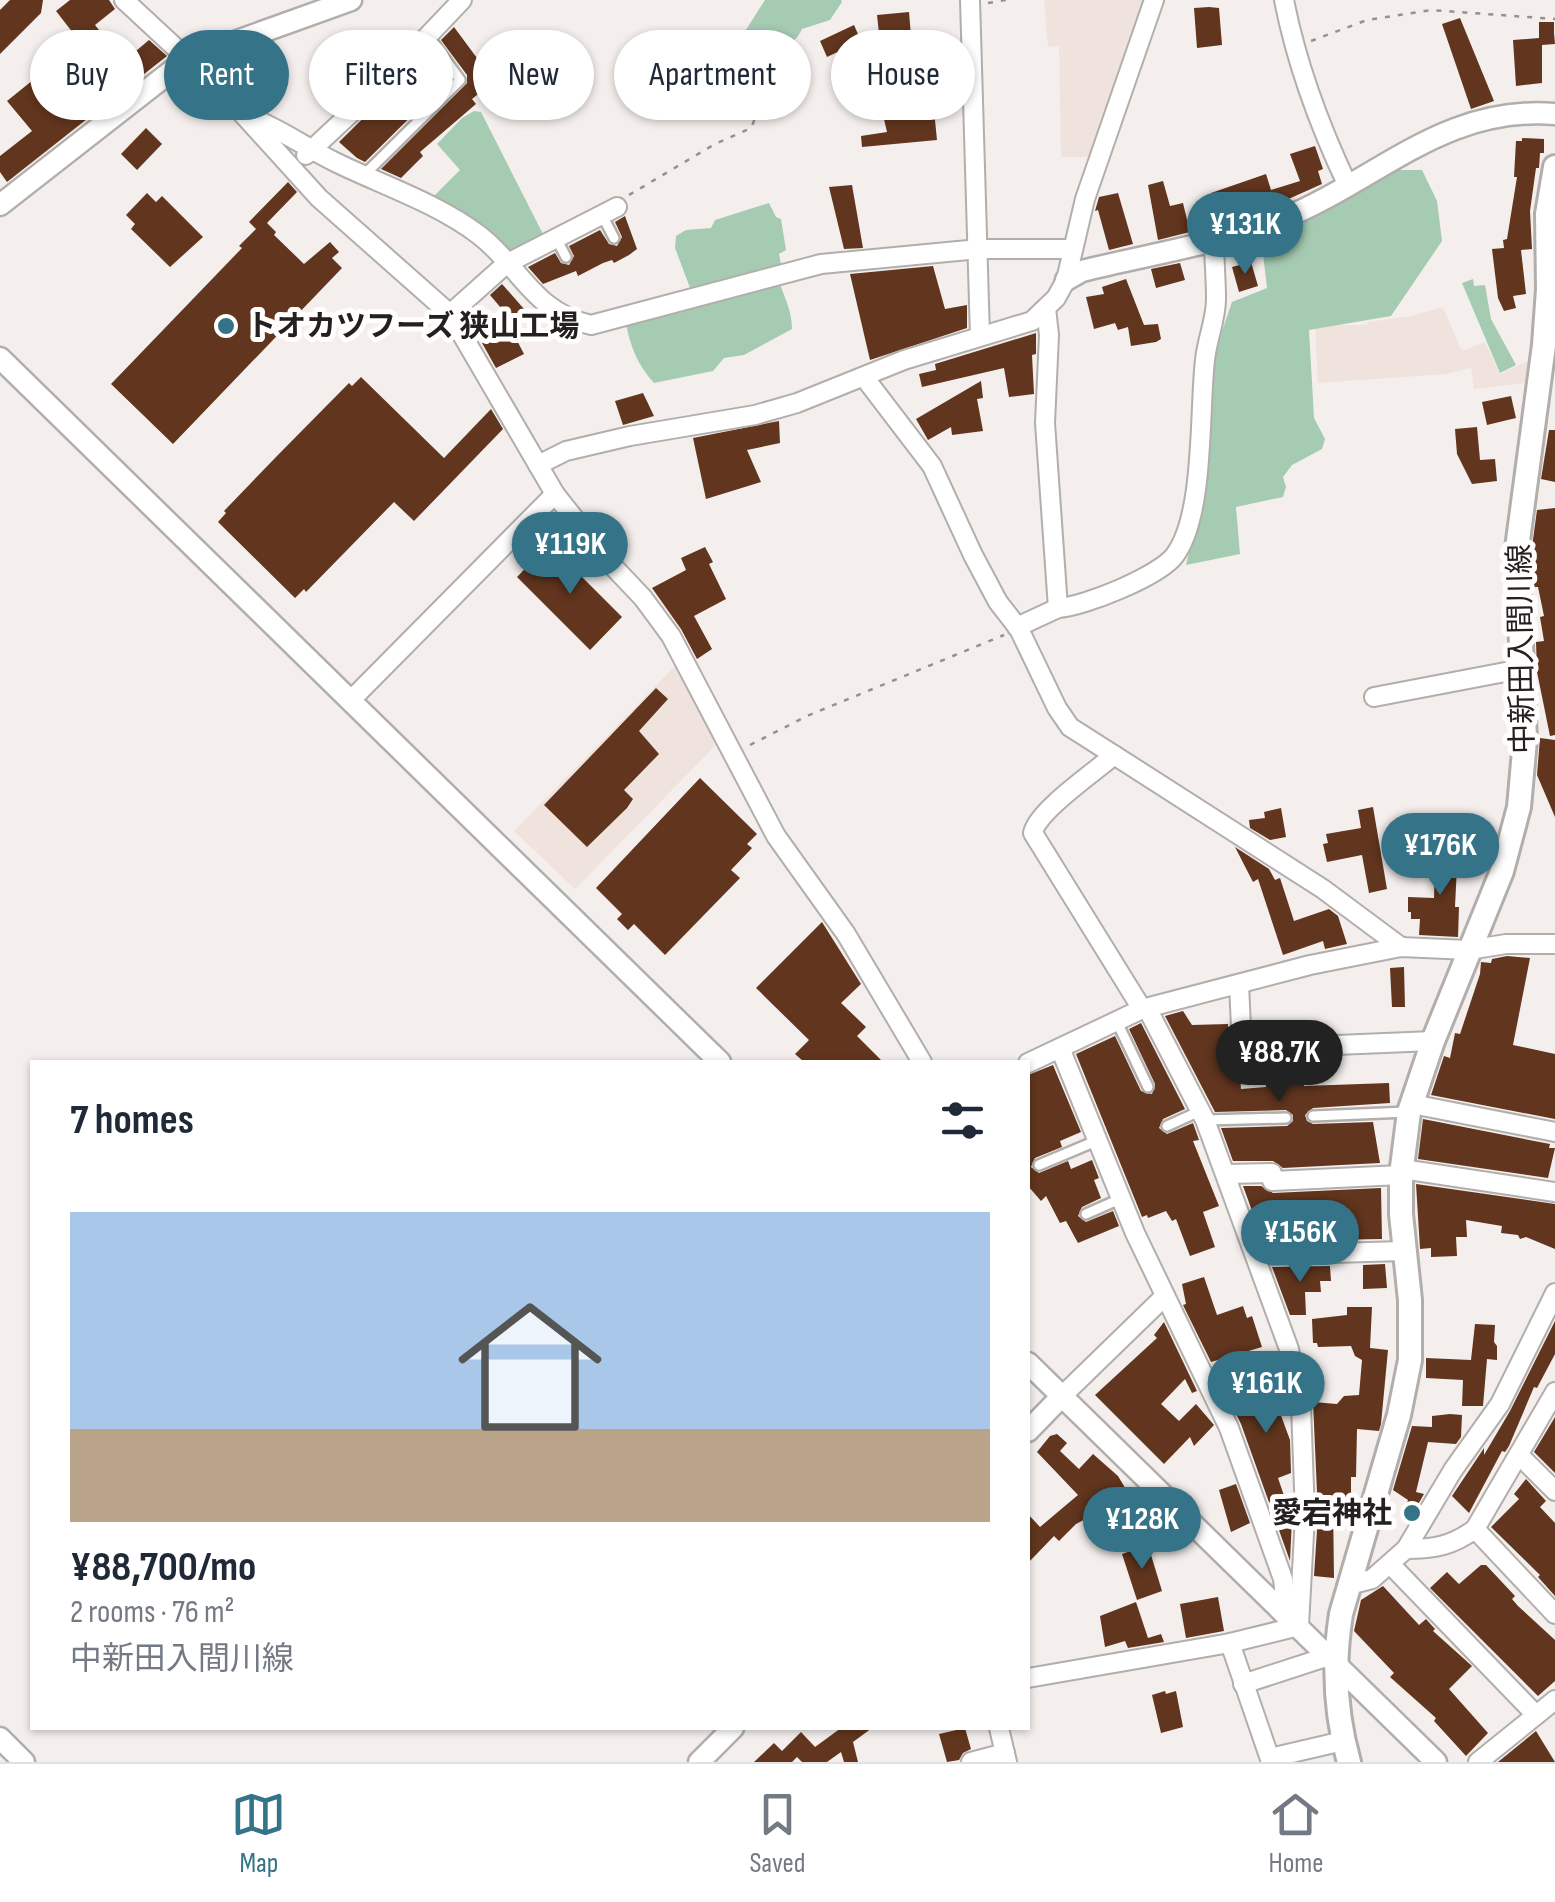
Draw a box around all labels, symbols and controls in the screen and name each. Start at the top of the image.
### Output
chip: Buy [30,30,144,120]
chip: Rent [164,30,289,120]
chip: Filters [309,30,453,120]
chip: New [473,30,594,120]
chip: Apartment [614,30,811,120]
chip: House [831,30,975,120]
pin: ¥131K [1175,192,1315,277]
text: ¥131K [1209,205,1281,244]
place label: トオカツフーズ 狭山工場 [246,309,579,345]
marker: トオカツフーズ 狭山工場 [215,315,237,337]
pin: ¥119K [500,512,640,597]
text: ¥119K [534,525,606,564]
street label: 中新田入間川線 [1502,544,1542,754]
pin: ¥176K [1370,813,1510,898]
text: ¥176K [1403,826,1477,865]
pin: ¥88.7K [1198,1020,1360,1105]
text: ¥88.7K [1238,1033,1320,1072]
icon: filters [935,1093,990,1148]
text: 7 homes [70,1095,194,1146]
pin: ¥156K [1230,1200,1370,1285]
text: ¥156K [1263,1213,1337,1252]
icon: home [440,1277,620,1457]
pin: ¥161K [1196,1351,1336,1436]
text: ¥161K [1230,1364,1302,1403]
pin: ¥128K [1072,1487,1212,1572]
place label: 愛宕神社 [1272,1496,1392,1532]
text: ¥128K [1105,1500,1179,1539]
marker: 愛宕神社 [1401,1502,1423,1524]
text: ¥88,700/mo [70,1542,256,1593]
text: 2 rooms · 76 m² [70,1593,234,1632]
text: 中新田入間川線 [70,1640,294,1679]
tab: Map [231,1787,286,1880]
tab: Saved [749,1787,806,1880]
tab: Home [1268,1787,1324,1880]

